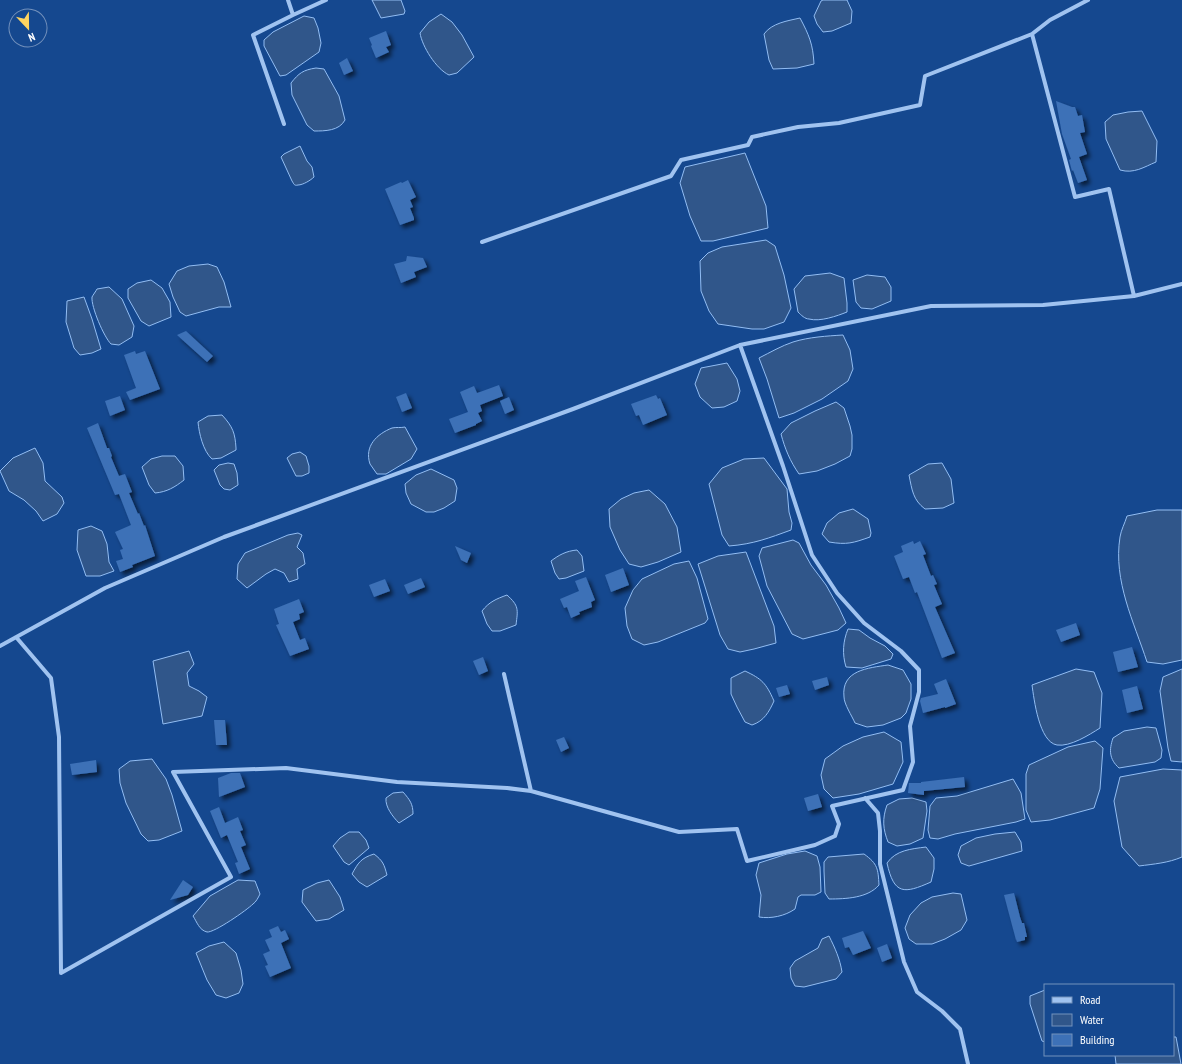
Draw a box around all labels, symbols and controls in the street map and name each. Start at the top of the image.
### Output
north arrow [8,8,48,48]
text: N [26,30,37,45]
legend [1044,984,1174,1056]
text: Road [1080,992,1100,1007]
text: Water [1080,1012,1105,1027]
text: Building [1080,1032,1115,1047]

